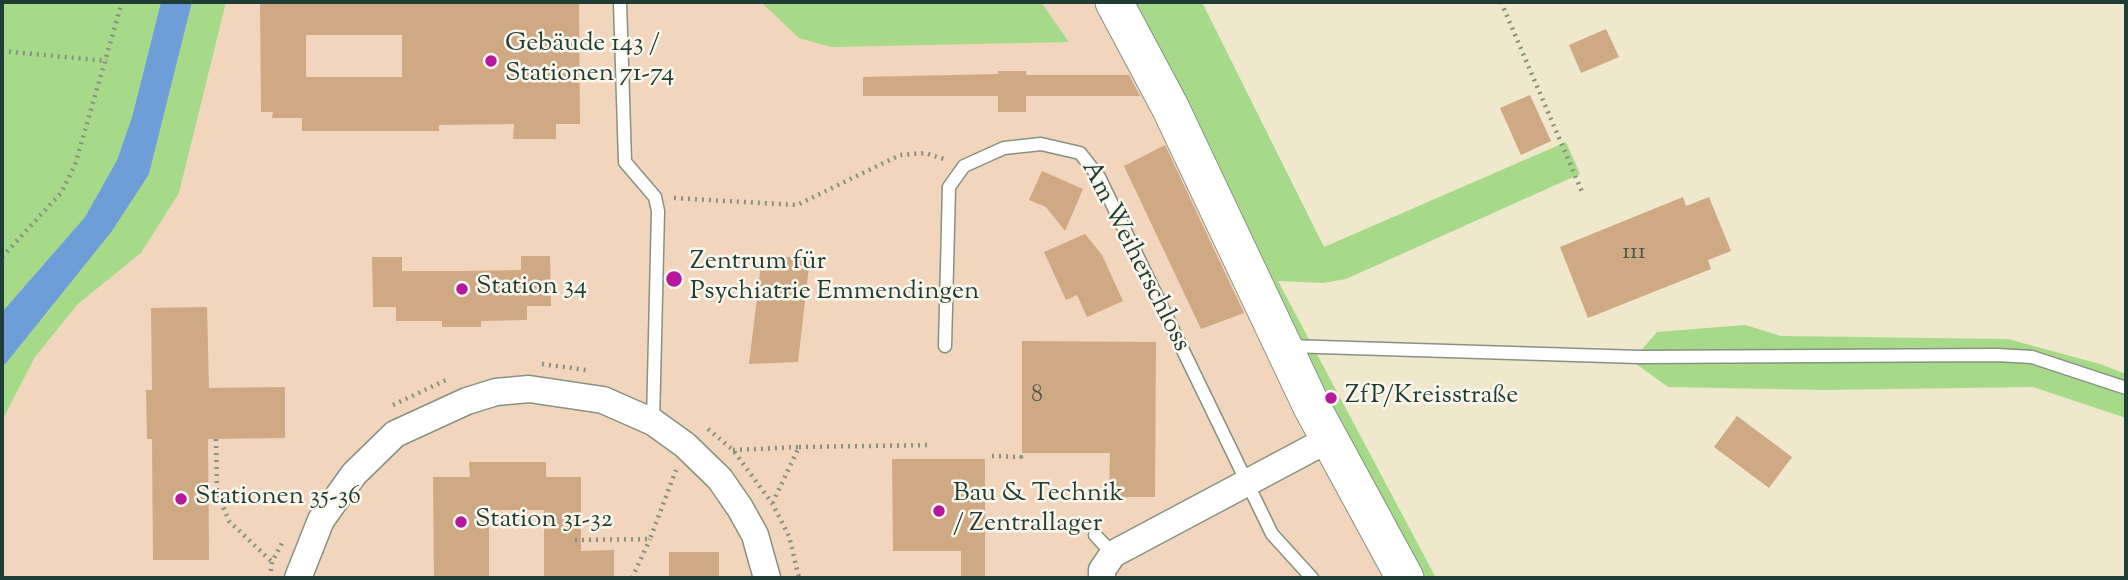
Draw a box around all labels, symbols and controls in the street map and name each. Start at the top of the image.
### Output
place label: Gebäude 143 / Stationen 71-74 [505,30,674,92]
marker: Gebäude 143 / Stationen 71-74 [483,53,499,69]
street label: Am Weiherschloss [1073,157,1195,357]
house number: 111 [1622,240,1646,268]
place label: Zentrum für Psychiatrie Emmendingen [690,248,979,310]
marker: Zentrum für Psychiatrie Emmendingen [664,269,684,289]
place label: Station 34 [476,273,587,305]
marker: Station 34 [454,281,470,297]
place label: ZfP/Kreisstraße [1345,382,1518,414]
house number: 8 [1031,383,1043,411]
marker: ZfP/Kreisstraße [1323,390,1339,406]
place label: Bau & Technik / Zentrallager [953,480,1124,542]
place label: Stationen 35-36 [195,483,361,515]
marker: Stationen 35-36 [173,491,189,507]
marker: Bau & Technik / Zentrallager [931,503,947,519]
place label: Station 31-32 [475,506,613,538]
marker: Station 31-32 [453,514,469,530]

